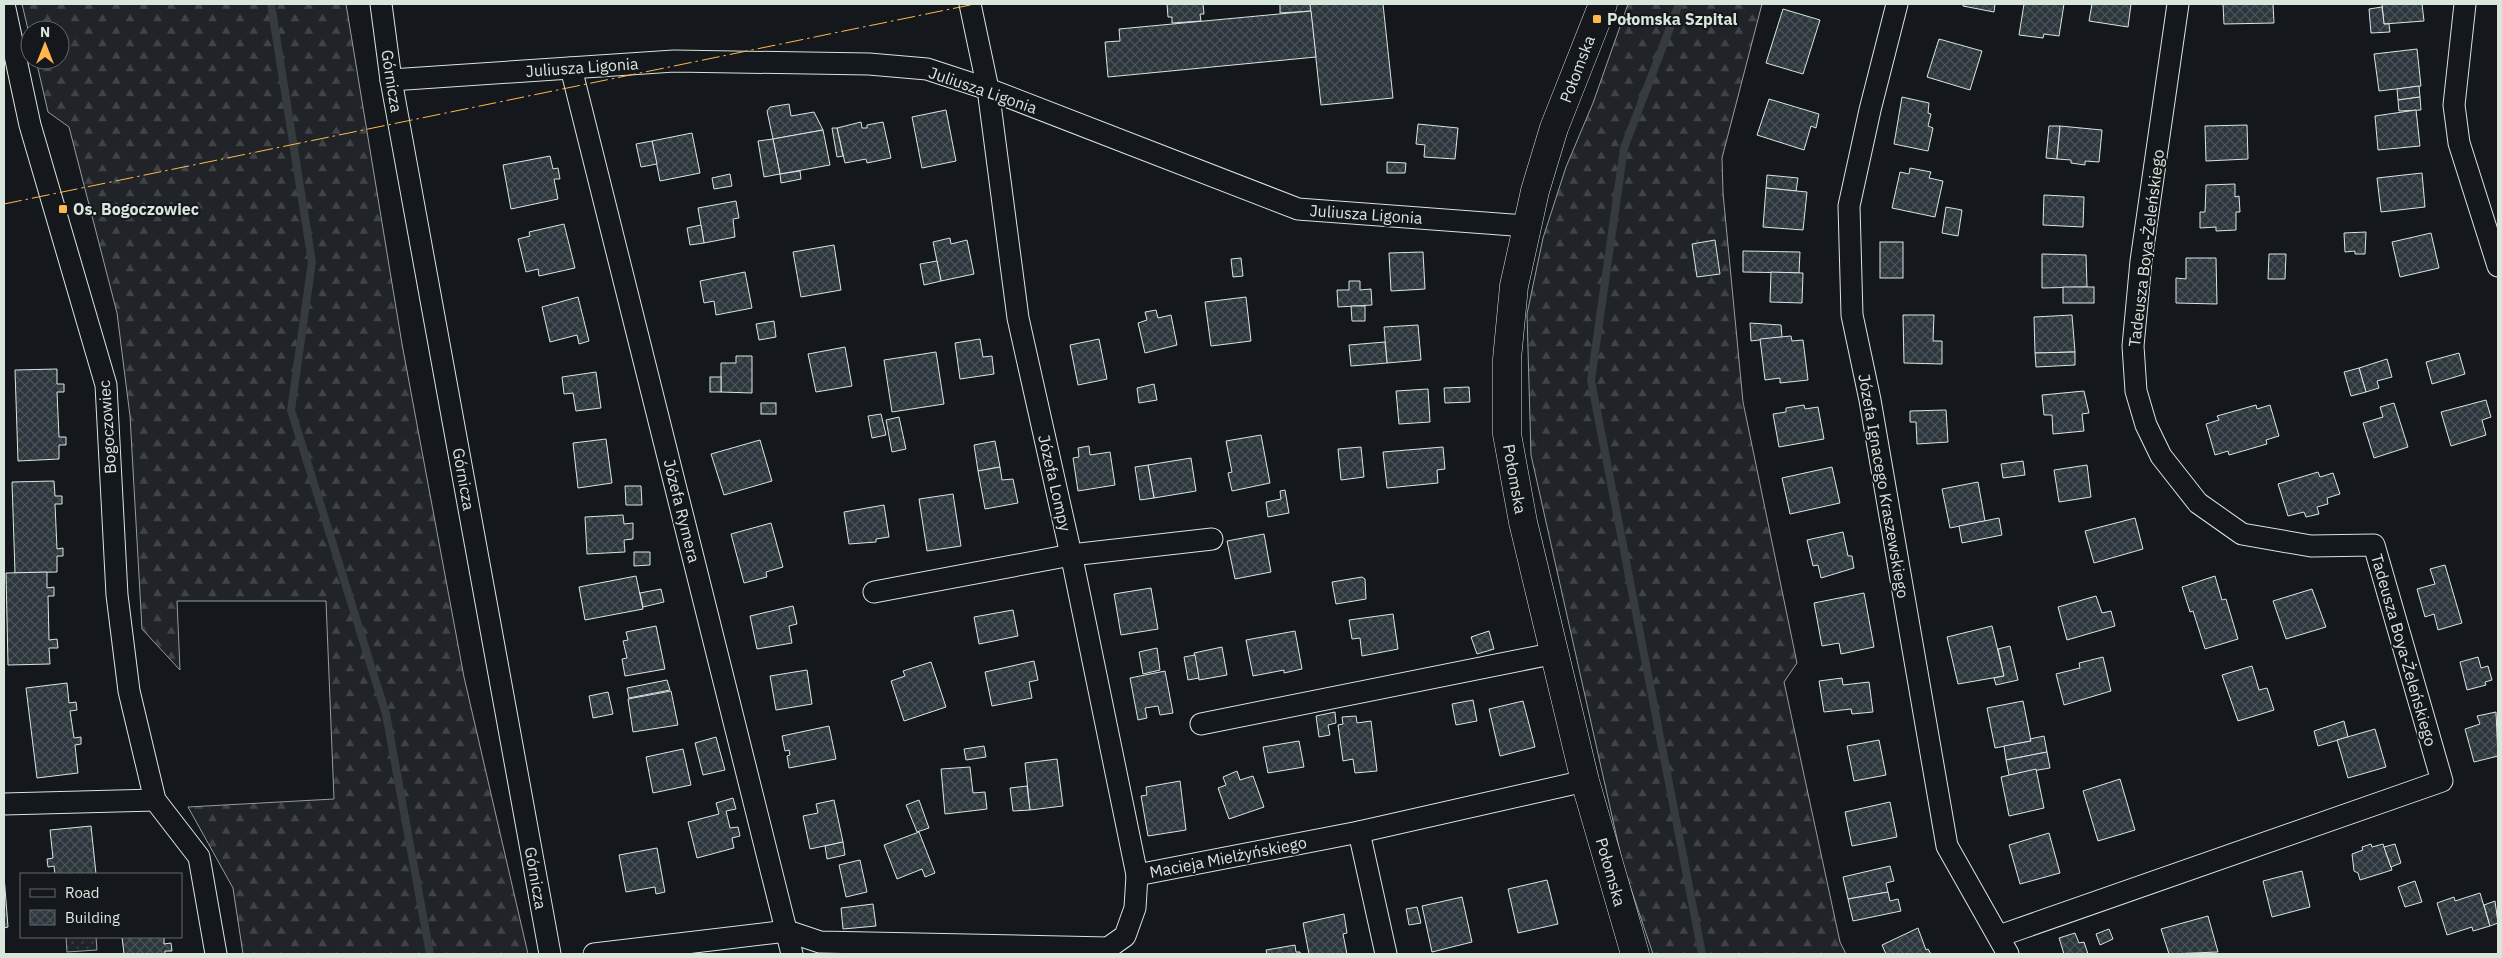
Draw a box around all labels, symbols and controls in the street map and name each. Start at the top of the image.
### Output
place label: Połomska Szpital [1607,9,1738,29]
marker: Połomska Szpital [1591,13,1603,25]
north arrow [20,20,70,70]
text: N [40,23,50,41]
street label: Połomska [1555,32,1599,105]
street label: Górnicza [377,48,407,114]
street label: Juliusza Ligonia [525,53,640,81]
street label: Juliusza Ligonia [926,62,1040,118]
street label: Tadeusza Boya-Żeleńskiego [2124,148,2168,348]
place label: Os. Bogoczowiec [73,199,199,219]
street label: Juliusza Ligonia [1309,200,1424,228]
marker: Os. Bogoczowiec [57,203,69,215]
street label: Józefa Ignacego Kraszewskiego [1854,372,1914,600]
street label: Bogoczowiec [94,379,120,475]
street label: Józefa Lompy [1034,433,1076,533]
street label: Połomska [1499,443,1531,516]
street label: Górnicza [449,446,479,512]
street label: Józefa Rymera [659,457,705,565]
street label: Tadeusza Boya-Żeleńskiego [2367,552,2441,748]
street label: Macieja Mielżyńskiego [1148,832,1308,882]
street label: Połomska [1592,835,1630,909]
street label: Górnicza [521,845,551,911]
legend [20,873,182,938]
text: Road [65,883,100,902]
text: Building [65,908,120,927]

